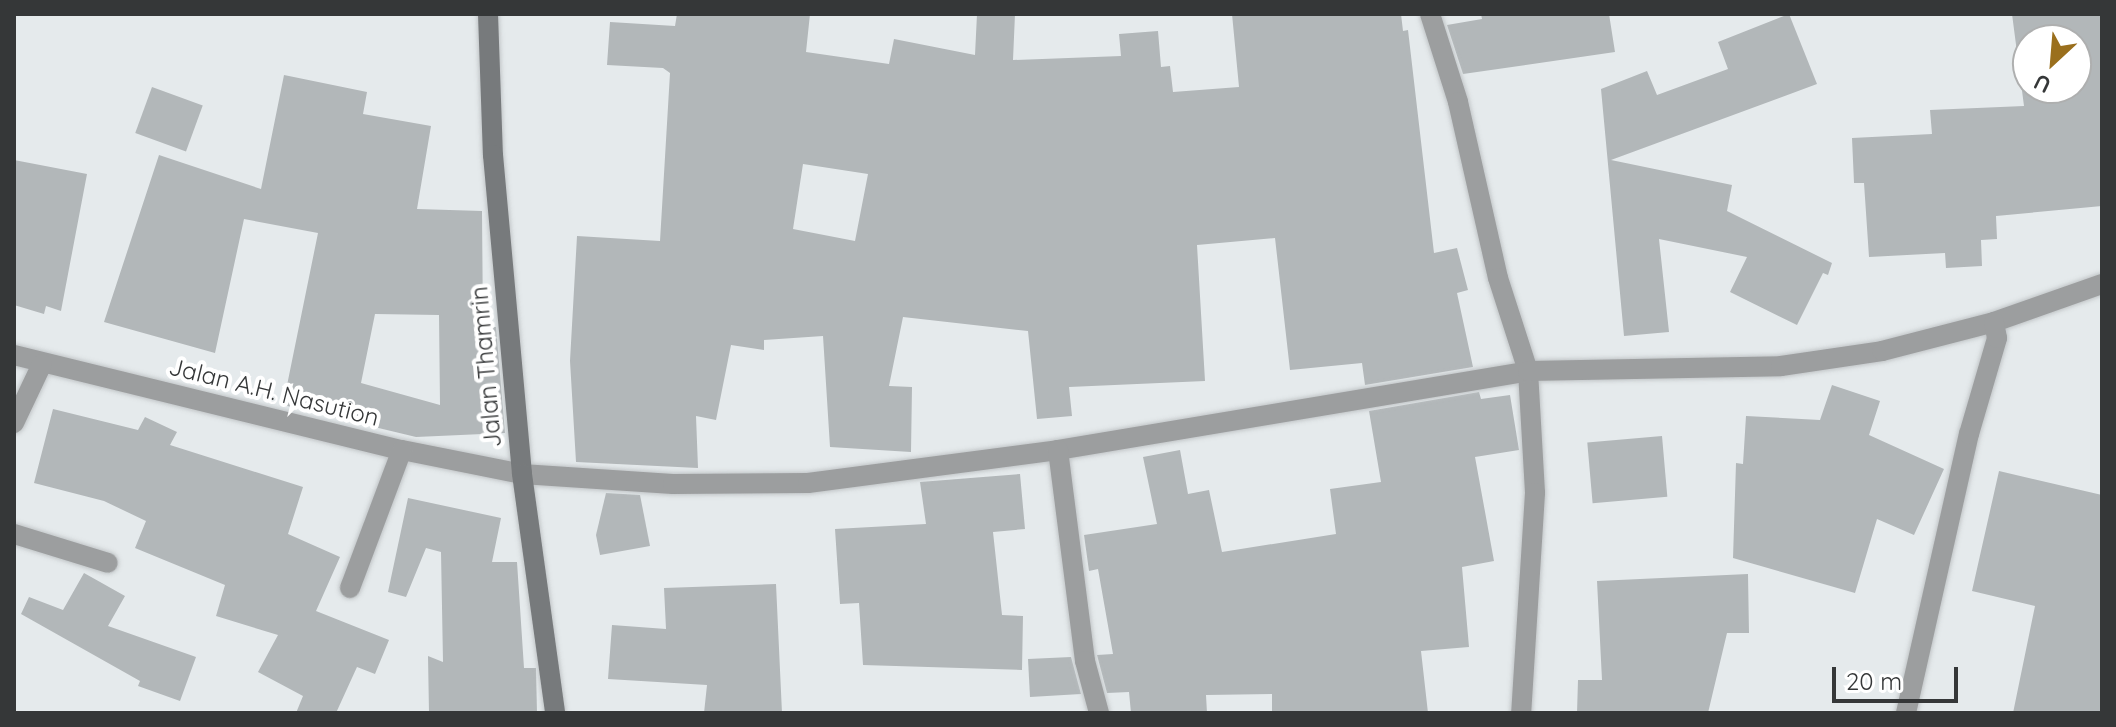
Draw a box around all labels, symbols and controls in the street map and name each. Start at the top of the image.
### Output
north arrow [2012,24,2092,104]
text: U [2029,68,2055,100]
street label: Jalan Thamrin [465,285,507,449]
street label: Jalan A.H. Nasution [166,352,382,432]
scale bar [1836,651,1962,701]
text: 20 m [1846,666,1902,696]

